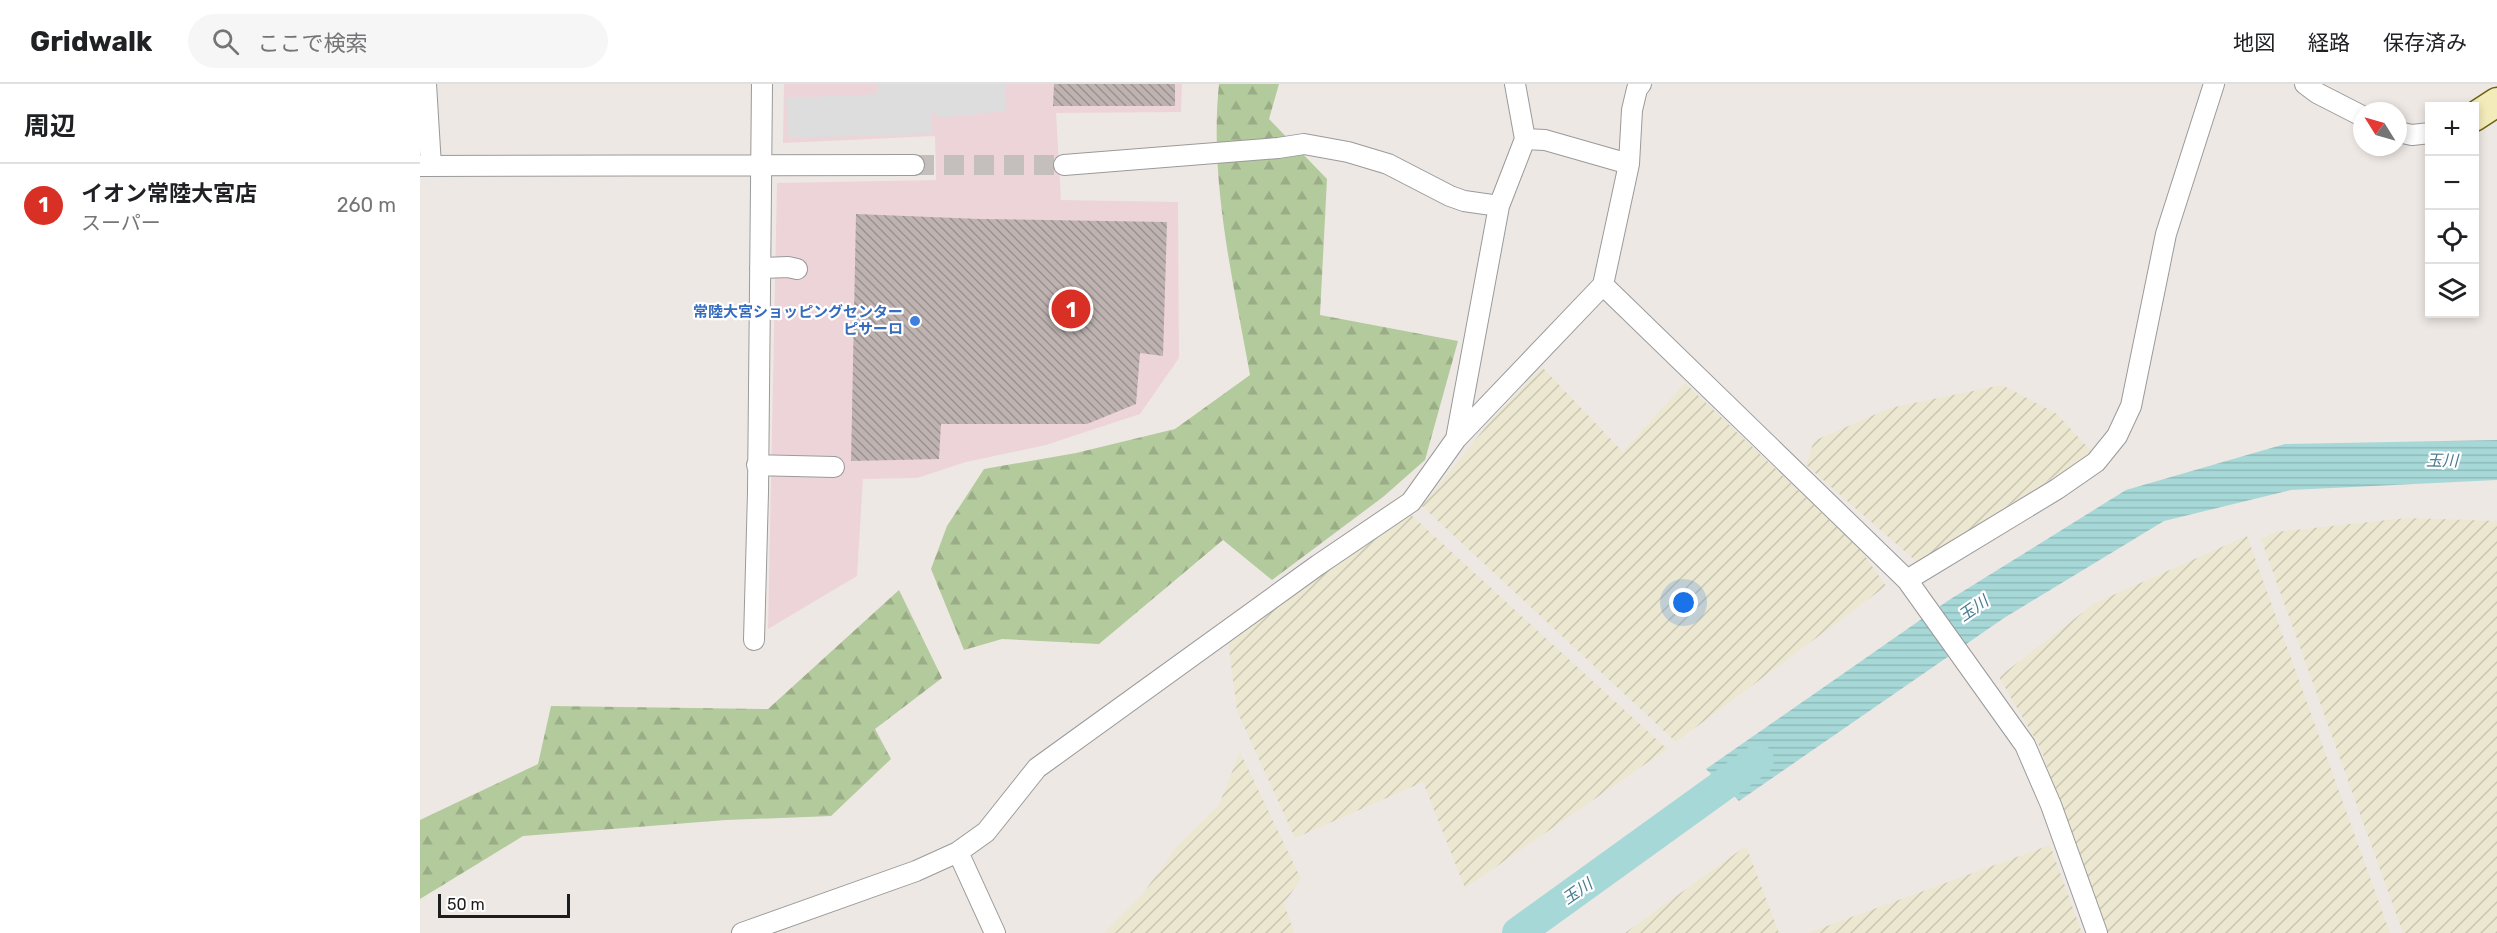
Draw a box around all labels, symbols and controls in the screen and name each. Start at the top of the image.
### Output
search box [188,14,608,68]
text: Gridwalk [30,25,152,58]
icon: search [209,25,242,58]
text: ここで検索 [257,30,367,57]
text: 地図 [2233,30,2275,55]
text: 経路 [2308,30,2350,55]
text: 保存済み [2383,30,2467,55]
north arrow [2353,102,2407,156]
map controls [2425,102,2479,318]
button: + [2425,102,2479,156]
text: 周辺 [24,111,76,142]
button: − [2425,156,2479,210]
text: イオン常陸大宮店 [81,180,257,207]
text: 1 [39,193,48,217]
text: 260 m [337,193,396,217]
button: locate [2425,210,2479,264]
text: スーパー [81,211,161,235]
button: layers [2425,264,2479,318]
pin: 1 [1052,286,1090,332]
place label: 常陸大宮ショッピングセンター ピサーロ [693,303,903,338]
marker: 常陸大宮ショッピングセンター ピサーロ [908,314,922,328]
water label: 玉川 [2426,451,2460,470]
your location [1669,588,1698,617]
water label: 玉川 [1955,590,1993,625]
water label: 玉川 [1559,873,1597,908]
scale bar [438,891,570,918]
text: 50 m [447,895,485,914]

